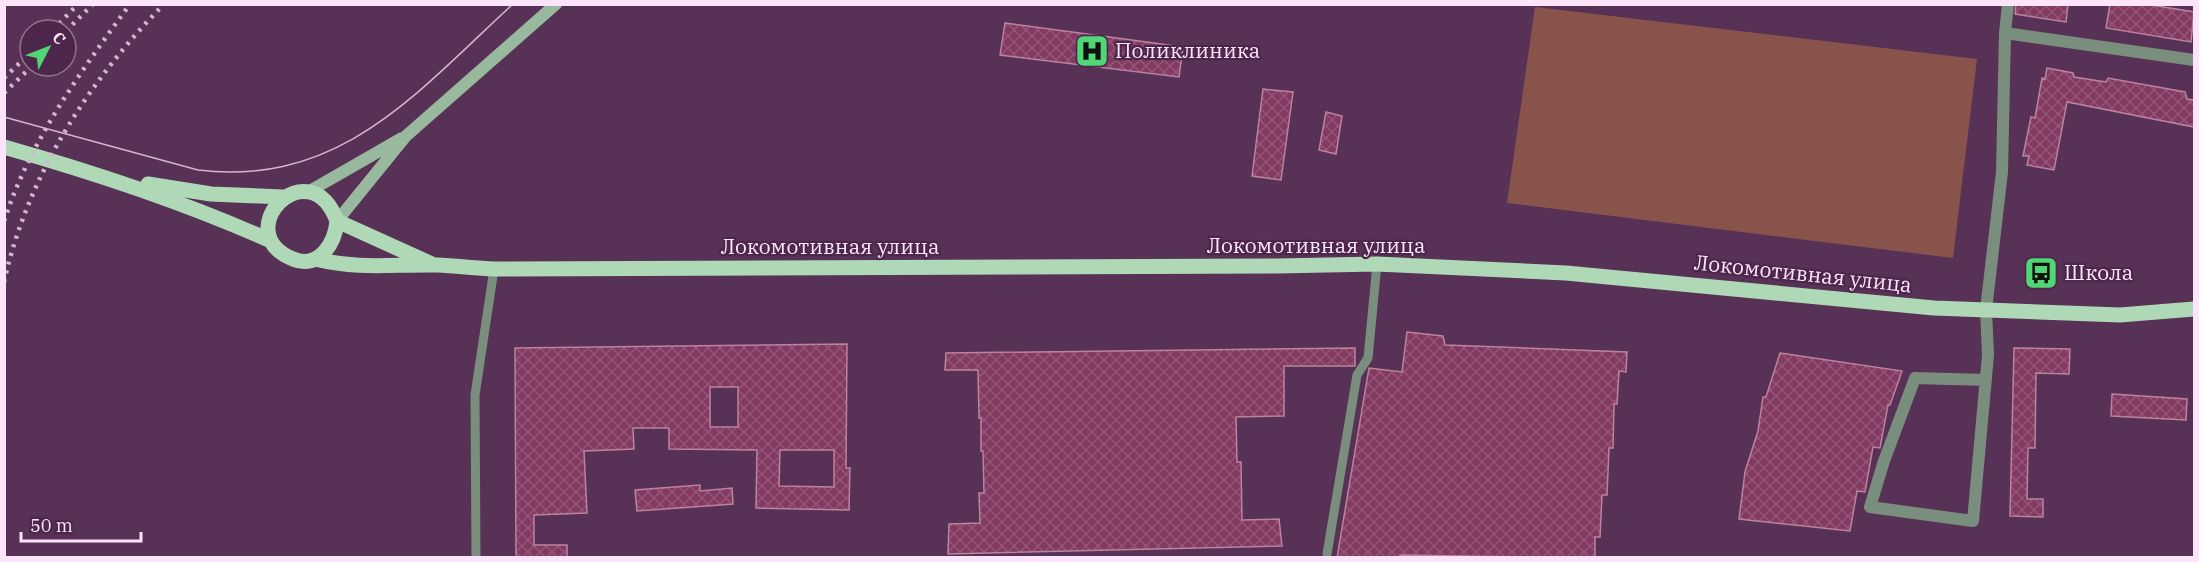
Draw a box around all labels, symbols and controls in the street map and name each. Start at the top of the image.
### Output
north arrow [18,18,78,78]
text: С [48,27,70,49]
hospital icon: Поликлиника [1074,33,1110,69]
place label: Поликлиника [1115,36,1260,64]
street label: Локомотивная улица [1207,231,1425,259]
street label: Локомотивная улица [721,232,939,260]
street label: Локомотивная улица [1693,248,1913,298]
bus stop icon: Школа [2023,255,2059,291]
place label: Школа [2064,258,2133,286]
scale bar [21,505,141,543]
text: 50 m [30,514,73,537]

